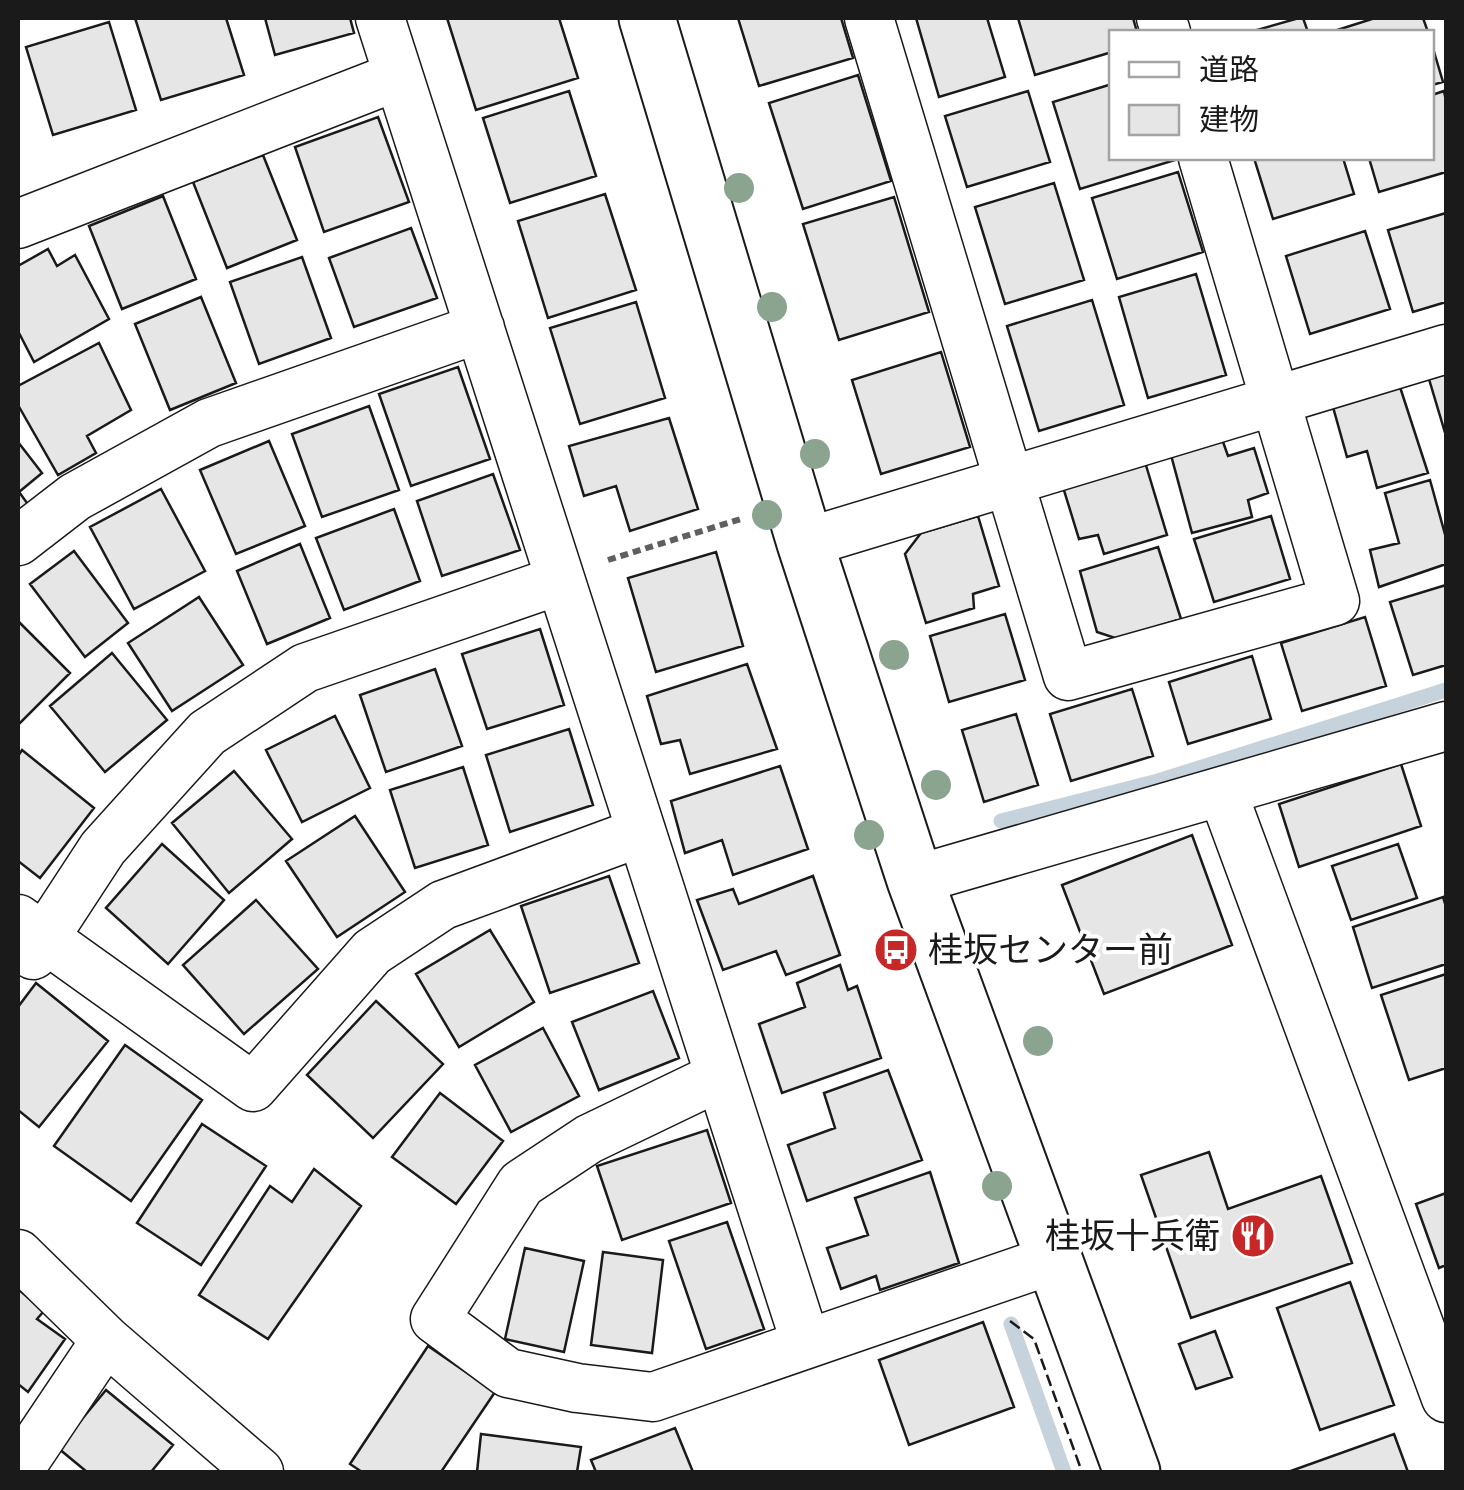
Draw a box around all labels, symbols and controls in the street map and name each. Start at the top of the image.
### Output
legend [1109,30,1434,160]
text: 道路 [1199,51,1259,87]
text: 建物 [1199,101,1259,137]
bus stop icon: 桂坂センター前 [873,927,919,973]
place label: 桂坂センター前 [928,929,1173,970]
restaurant icon: 桂坂十兵衛 [1230,1213,1276,1259]
place label: 桂坂十兵衛 [1045,1215,1220,1256]

